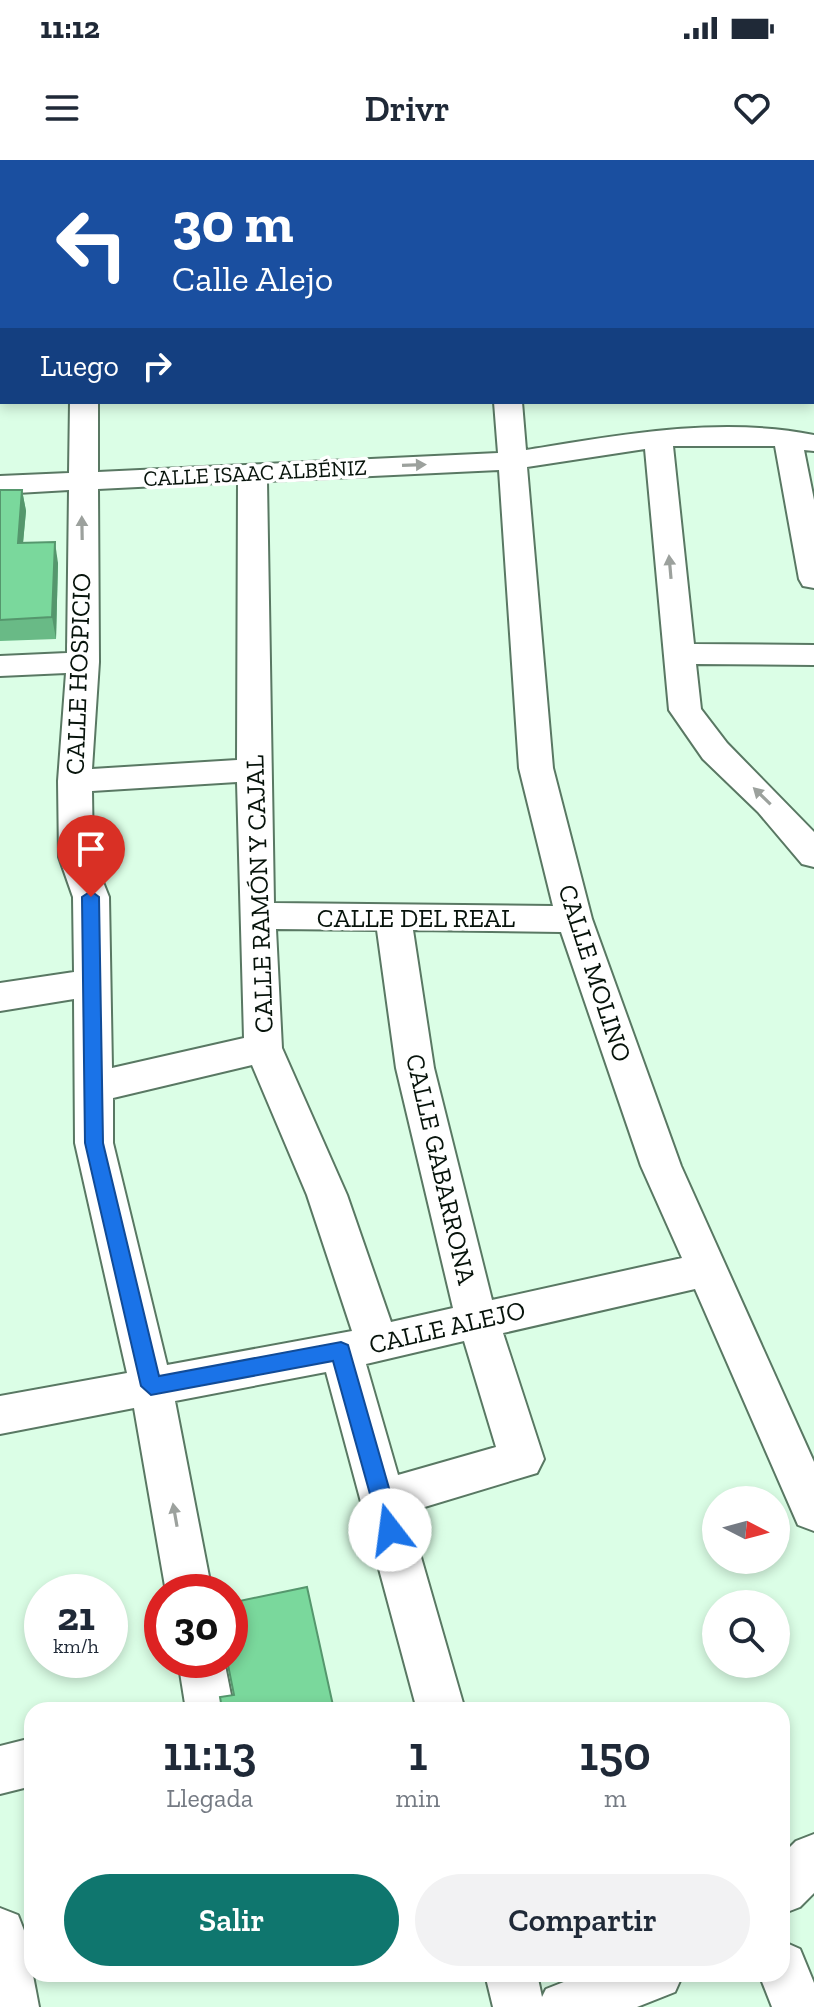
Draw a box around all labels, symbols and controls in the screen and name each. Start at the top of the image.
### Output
text: 11:12 [40,10,100,46]
icon: menu [40,86,84,130]
icon: heart [730,86,774,130]
text: Drivr [364,87,450,130]
text: 30 m [172,189,294,256]
icon: left [40,192,144,296]
text: Calle Alejo [172,257,333,300]
icon: right [135,344,179,388]
text: Luego [40,348,119,384]
street label: CALLE ISAAC ALBÉNIZ [143,454,367,492]
one-way arrow [402,459,427,472]
one-way arrow [76,515,88,540]
one-way arrow [663,554,676,579]
street label: CALLE HOSPICIO [58,573,98,775]
street label: CALLE RAMÓN Y CAJAL [238,754,280,1034]
one-way arrow [753,788,772,806]
pin [57,815,125,897]
icon: arrive [69,827,113,871]
street label: CALLE MOLINO [551,880,639,1066]
street label: CALLE DEL REAL [317,902,515,934]
street label: CALLE GABARRONA [399,1050,483,1289]
street label: CALLE ALEJO [366,1293,528,1361]
north arrow [702,1486,790,1574]
map controls [702,1486,790,1678]
position arrow [348,1488,432,1572]
one-way arrow [168,1503,180,1528]
speed limit sign: 30 [144,1574,248,1678]
button: search [702,1590,790,1678]
text: 21 [57,1592,95,1640]
text: km/h [53,1634,99,1658]
text: 11:13 [163,1725,257,1782]
text: 1 [408,1725,427,1782]
text: 150 [579,1725,651,1782]
text: Llegada [166,1782,253,1814]
text: min [396,1782,440,1814]
text: m [604,1782,626,1814]
button: Salir [64,1874,399,1966]
button: Compartir [415,1874,750,1966]

